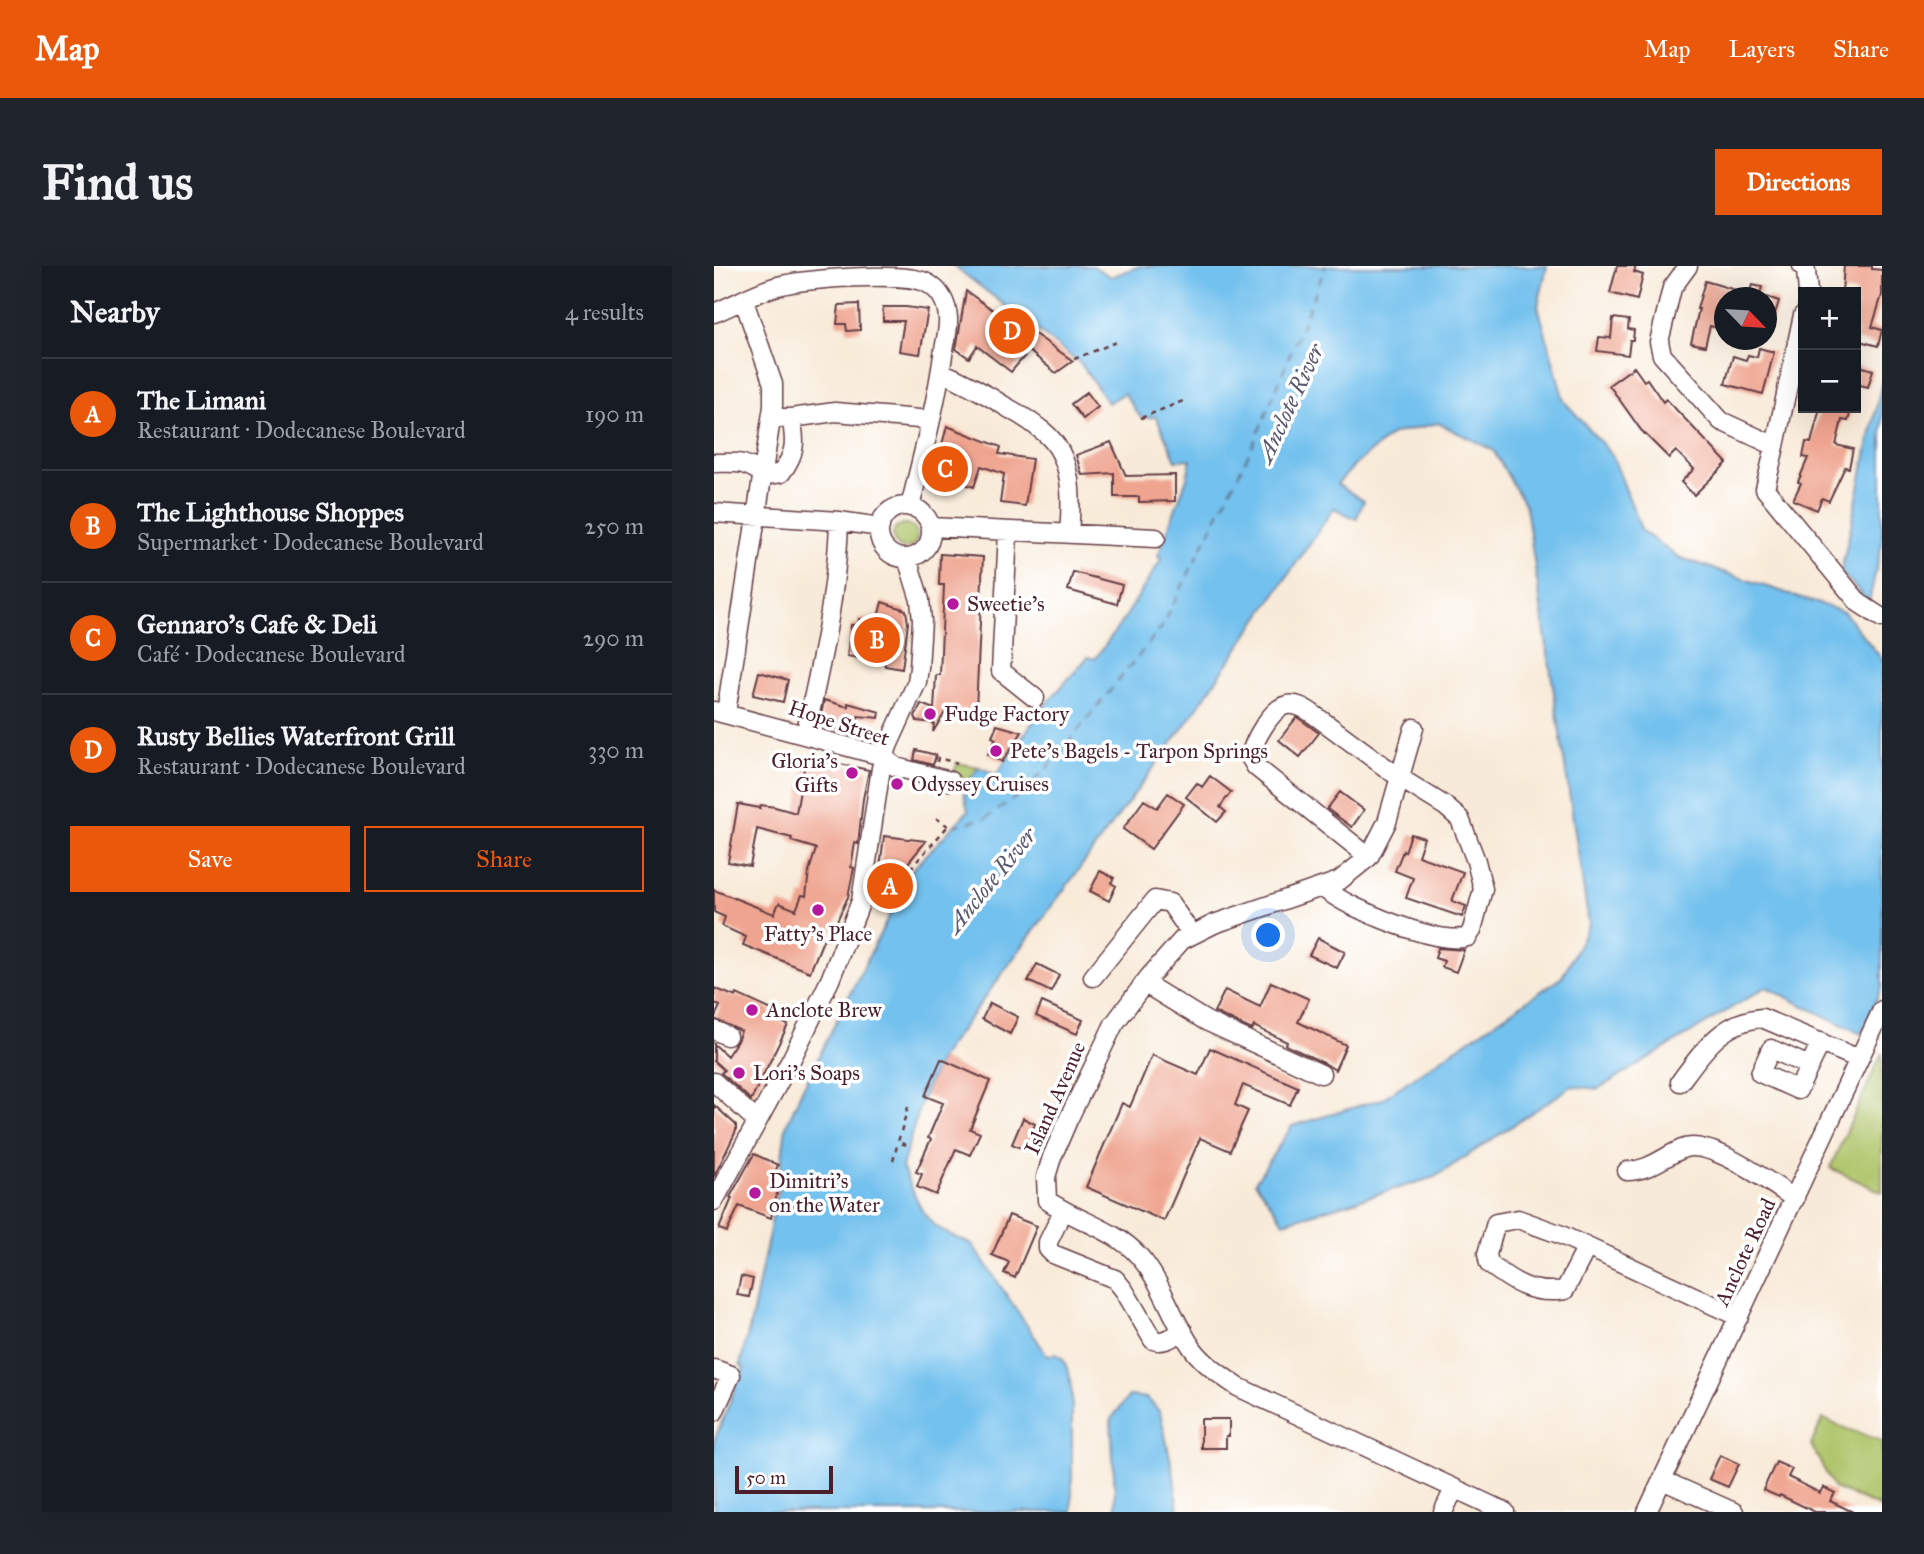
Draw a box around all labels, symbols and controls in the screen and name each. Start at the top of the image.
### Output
text: Map [35,29,99,69]
text: Map [1644,34,1691,64]
text: Layers [1729,34,1795,64]
text: Share [1833,34,1889,64]
button: Directions [1715,149,1882,215]
text: Find us [42,153,193,212]
north arrow [1714,287,1777,350]
map controls [1798,287,1861,413]
button: + [1798,287,1861,350]
text: Nearby [70,294,160,330]
text: 4 results [565,298,644,326]
pin: D [989,305,1035,357]
water label: Anclote River [1250,338,1330,469]
button: − [1798,350,1861,413]
text: The Limani [137,384,266,416]
text: A [85,400,101,428]
text: 190 m [585,400,644,428]
text: Restaurant · Dodecanese Boulevard [137,416,466,444]
pin: C [922,443,968,495]
text: The Lighthouse Shoppes [137,496,404,528]
text: B [85,512,101,540]
text: 250 m [584,512,644,540]
text: Supermarket · Dodecanese Boulevard [137,528,484,556]
place label: Sweetie's [967,591,1045,617]
marker: Sweetie's [945,596,961,612]
text: Gennaro's Cafe & Deli [137,608,377,640]
pin: B [854,614,900,666]
text: C [85,624,101,652]
text: 290 m [583,624,644,652]
text: Café · Dodecanese Boulevard [137,640,405,668]
street label: Hope Street [785,694,893,752]
place label: Fudge Factory [944,701,1070,727]
marker: Fudge Factory [922,706,938,722]
text: Rusty Bellies Waterfront Grill [137,720,455,752]
text: D [84,736,102,764]
text: 330 m [588,736,644,764]
place label: Pete's Bagels - Tarpon Springs [1010,738,1268,764]
marker: Pete's Bagels - Tarpon Springs [988,743,1004,759]
place label: Gloria's Gifts [771,748,838,798]
text: Restaurant · Dodecanese Boulevard [137,752,466,780]
marker: Gloria's Gifts [844,765,860,781]
place label: Odyssey Cruises [911,771,1049,797]
marker: Odyssey Cruises [889,776,905,792]
water label: Anclote River [939,821,1043,940]
button: Save [70,826,350,892]
button: Share [364,826,644,892]
pin: A [867,860,913,912]
marker: Fatty's Place [810,902,826,918]
your location [1251,918,1285,952]
place label: Fatty's Place [764,921,873,947]
place label: Anclote Brew [765,997,882,1023]
marker: Anclote Brew [744,1002,760,1018]
street label: Island Avenue [1019,1037,1091,1158]
place label: Lori's Soaps [753,1060,860,1086]
marker: Lori's Soaps [731,1065,747,1081]
place label: Dimitri's on the Water [769,1168,880,1218]
marker: Dimitri's on the Water [747,1185,763,1201]
street label: Anclote Road [1708,1193,1782,1311]
scale bar [735,1463,833,1495]
text: 50 m [746,1466,786,1489]

